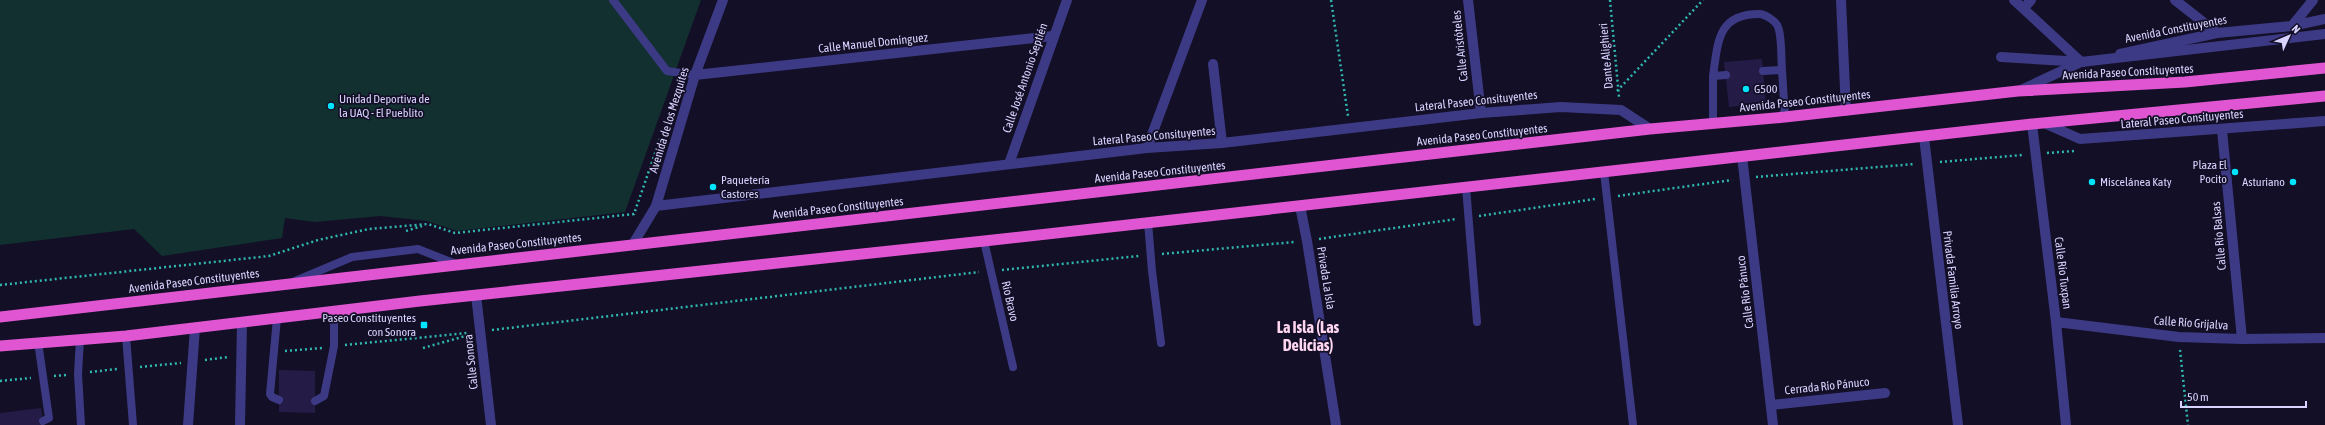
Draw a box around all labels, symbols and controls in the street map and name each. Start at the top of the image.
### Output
street label: Calle Aristóteles [1449,10,1471,82]
street label: Avenida Constituyentes [2124,12,2228,46]
north arrow [2269,16,2309,56]
street label: Calle José Antonio Septién [1000,21,1050,135]
street label: Dante Alighieri [1596,23,1616,89]
text: N [2290,23,2303,36]
street label: Calle Manuel Domínguez [818,30,929,56]
street label: Avenida Paseo Constituyentes [2062,62,2194,82]
street label: Avenida de los Mezquites [646,65,692,175]
place label: G500 [1754,82,1778,96]
marker: G500 [1741,84,1751,94]
street label: Avenida Paseo Constituyentes [1739,87,1871,115]
street label: Lateral Paseo Consituyentes [1414,88,1538,114]
place label: Unidad Deportiva de la UAQ - El Pueblito [339,92,430,120]
marker: Unidad Deportiva de la UAQ - El Pueblito [326,101,336,111]
street label: Lateral Paseo Consituyentes [2120,107,2244,131]
street label: Avenida Paseo Constituyentes [1416,121,1548,149]
street label: Lateral Paseo Consituyentes [1092,124,1216,148]
street label: Avenida Paseo Constituyentes [1094,158,1226,186]
place label: Plaza El Pocito [2193,158,2228,186]
marker: Plaza El Pocito [2230,167,2240,177]
place label: Paquetería Castores [721,173,770,201]
place label: Miscelánea Katy [2100,175,2172,189]
place label: Asturiano [2242,175,2285,189]
marker: Miscelánea Katy [2087,177,2097,187]
marker: Asturiano [2288,177,2298,187]
marker: Paquetería Castores [708,182,718,192]
street label: Avenida Paseo Constituyentes [772,194,904,222]
street label: Calle Río Balsas [2209,201,2229,271]
street label: Avenida Paseo Constituyentes [450,230,582,258]
street label: Privada Familia Arroyo [1940,230,1966,330]
street label: Calle Río Tuxpan [2052,236,2074,310]
street label: Privada La Isla [1314,246,1338,310]
street label: Calle Río Pánuco [1734,254,1756,329]
street label: Avenida Paseo Constituyentes [128,266,260,296]
street label: Río Bravo [999,279,1022,323]
place label: Paseo Constituyentes con Sonora [322,311,416,339]
street label: Calle Río Grijalva [2153,313,2229,333]
district label: La Isla (Las Delicias) [1277,318,1340,354]
marker: Paseo Constituyentes con Sonora [419,320,429,330]
street label: Calle Sonora [461,334,481,390]
street label: Cerrada Río Pánuco [1784,375,1870,397]
scale bar [2181,383,2306,409]
text: 50 m [2187,390,2209,404]

